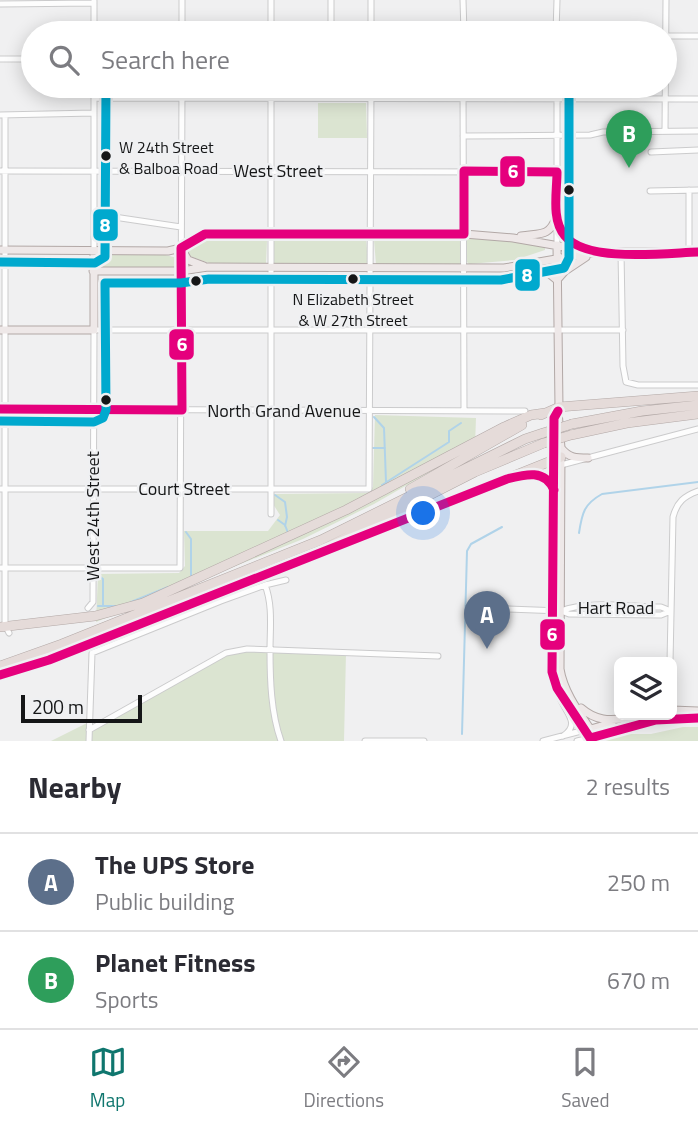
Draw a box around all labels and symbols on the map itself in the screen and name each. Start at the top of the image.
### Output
pin: B [606,110,652,168]
place label: W 24th Street & Balboa Road [119,135,218,180]
marker: W 24th Street & Balboa Road [99,149,113,163]
line badge: 6 [499,155,526,188]
text: 6 [508,156,519,185]
street label: West Street [233,157,324,184]
unlabelled marker [562,183,576,197]
line badge: 8 [92,208,119,242]
text: 8 [100,210,111,239]
line badge: 8 [514,258,541,292]
text: 8 [522,260,533,289]
marker: N Elizabeth Street & W 27th Street [346,272,360,286]
unlabelled marker [189,274,203,288]
place label: N Elizabeth Street & W 27th Street [292,287,414,332]
line badge: 6 [168,328,195,361]
text: 6 [177,329,188,358]
unlabelled marker [99,393,113,407]
street label: North Grand Avenue [207,397,361,424]
street label: West 24th Street [79,450,106,581]
street label: Court Street [138,475,230,502]
your location [406,496,440,530]
pin: A [464,591,510,649]
street label: Hart Road [578,594,654,621]
line badge: 6 [539,618,566,651]
text: 6 [547,619,558,648]
scale bar [21,692,142,724]

